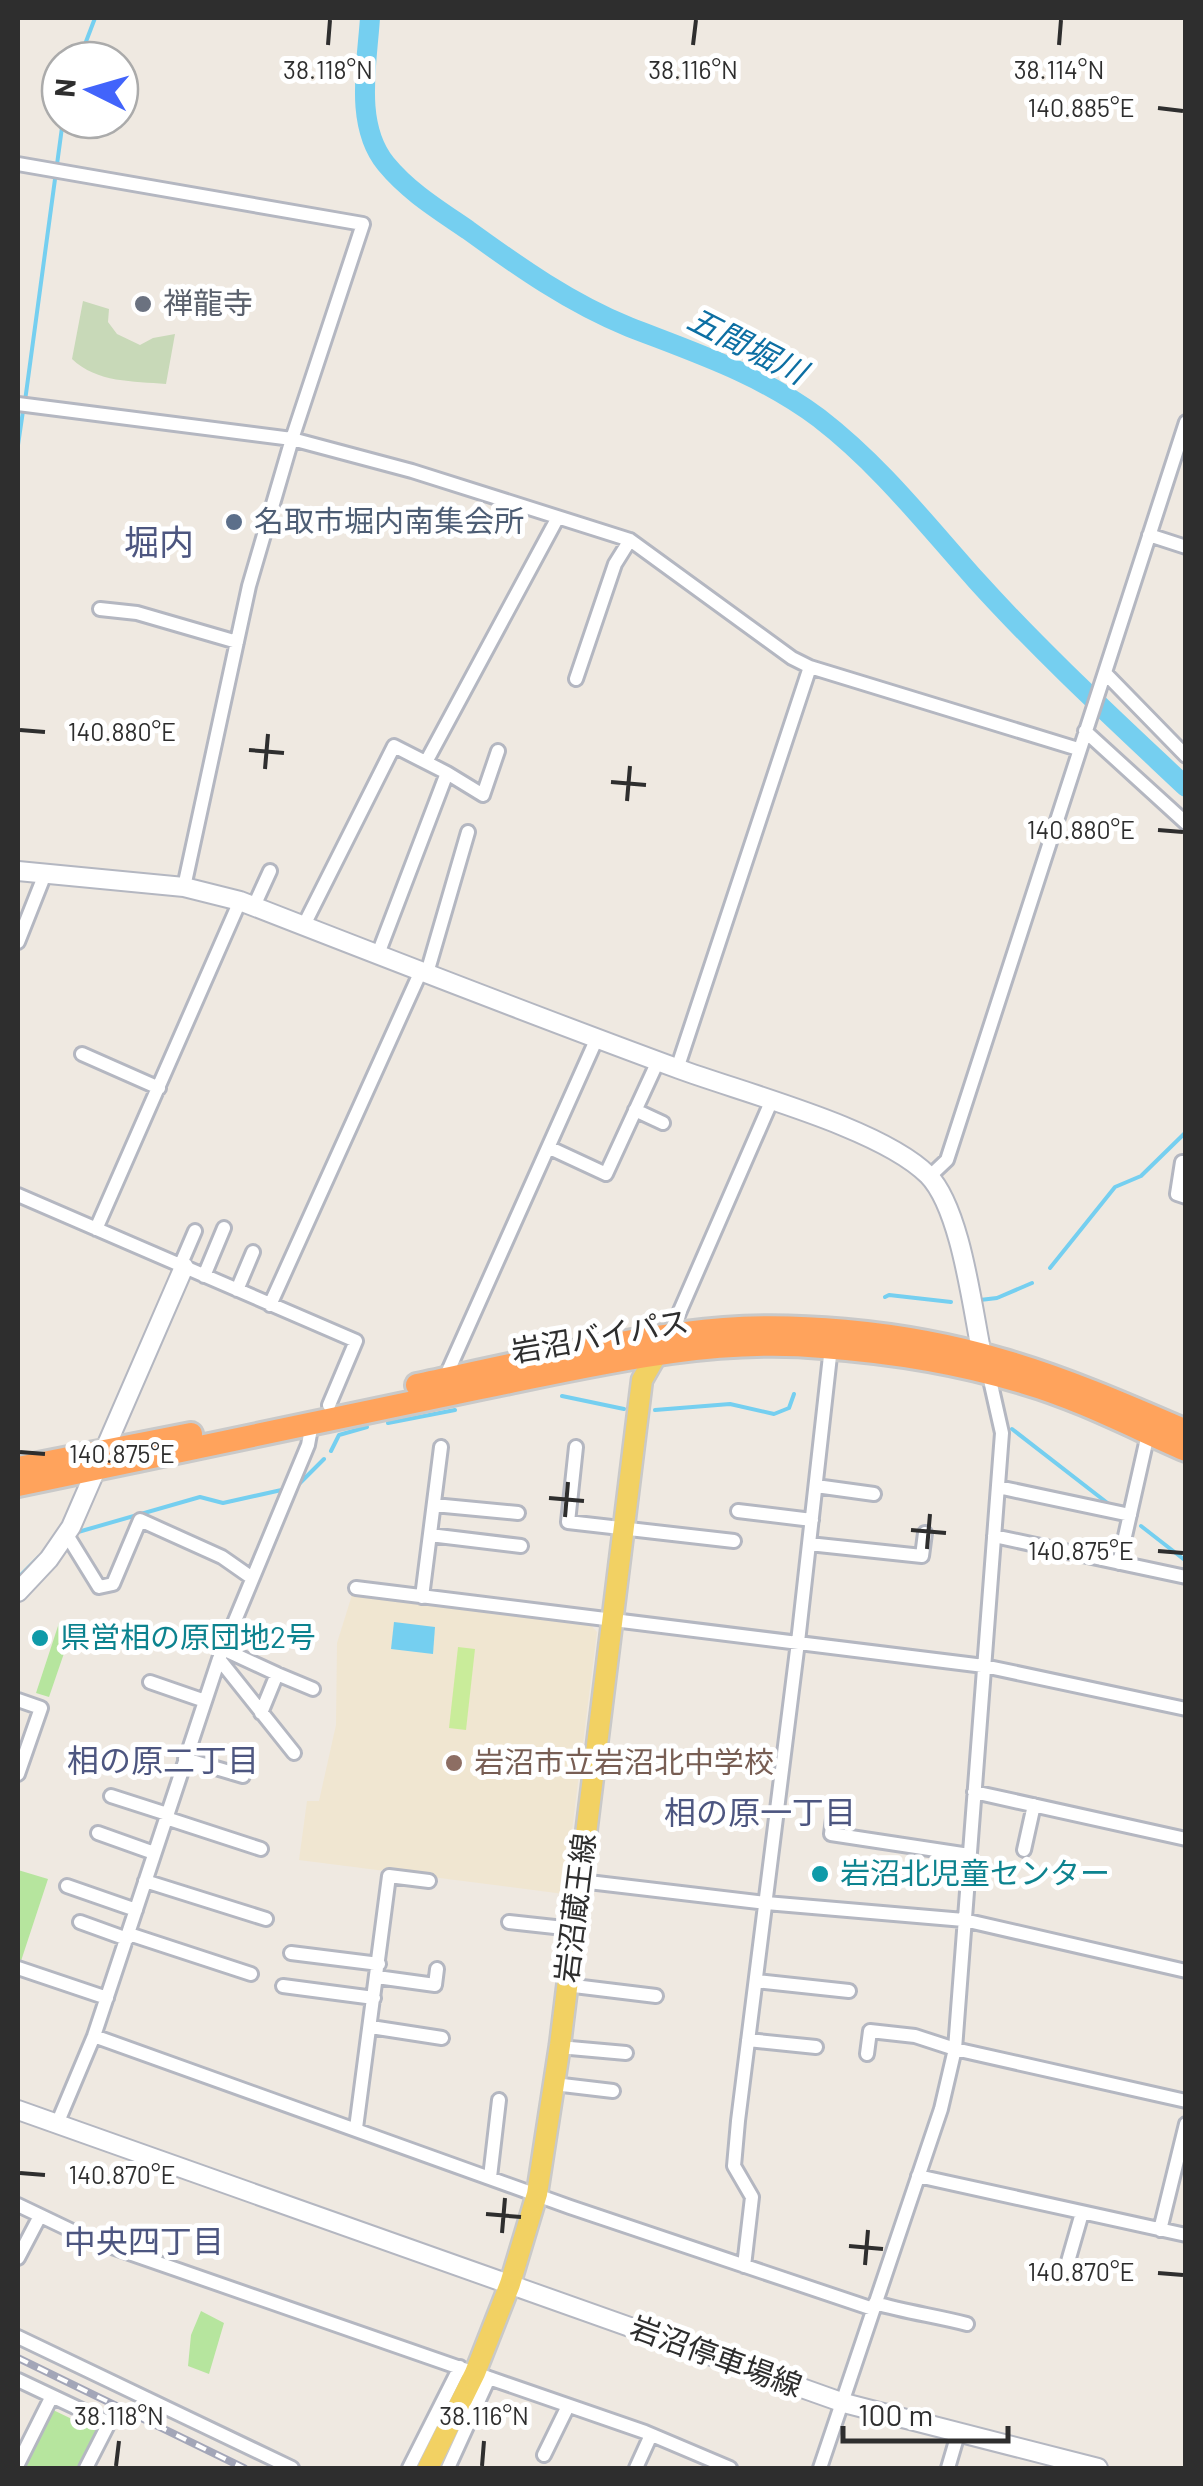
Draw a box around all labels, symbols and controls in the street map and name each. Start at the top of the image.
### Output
north arrow [40,40,140,140]
text: 38.118°N [283,54,373,84]
text: 38.116°N [648,54,738,84]
text: 38.114°N [1014,54,1104,84]
text: N [46,77,82,98]
text: 140.885°E [1027,92,1135,122]
place label: 禅龍寺 [163,284,253,320]
marker: 禅龍寺 [132,293,154,315]
water label: 五間堀川 [682,298,816,392]
place label: 名取市堀内南集会所 [254,502,524,538]
marker: 名取市堀内南集会所 [223,511,245,533]
district label: 堀内 [124,520,194,562]
text: 140.880°E [68,716,176,746]
text: 140.880°E [1027,814,1135,844]
street label: 岩沼バイパス [508,1302,691,1368]
text: 140.875°E [69,1438,175,1468]
text: 140.875°E [1028,1535,1134,1565]
place label: 県営相の原団地2号 [60,1618,316,1654]
marker: 県営相の原団地2号 [29,1627,51,1649]
district label: 相の原二丁目 [67,1740,259,1778]
place label: 岩沼市立岩沼北中学校 [474,1743,774,1779]
marker: 岩沼市立岩沼北中学校 [443,1752,465,1774]
district label: 相の原一丁目 [664,1792,856,1830]
street label: 岩沼蔵王線 [547,1831,601,1984]
place label: 岩沼北児童センター [840,1854,1110,1890]
marker: 岩沼北児童センター [809,1863,831,1885]
text: 140.870°E [68,2159,176,2189]
district label: 中央四丁目 [64,2221,224,2259]
text: 140.870°E [1027,2256,1135,2286]
street label: 岩沼停車場線 [626,2307,807,2403]
scale bar [843,2381,1008,2443]
text: 100 m [858,2396,933,2432]
text: 38.118°N [74,2400,164,2430]
text: 38.116°N [439,2400,529,2430]

